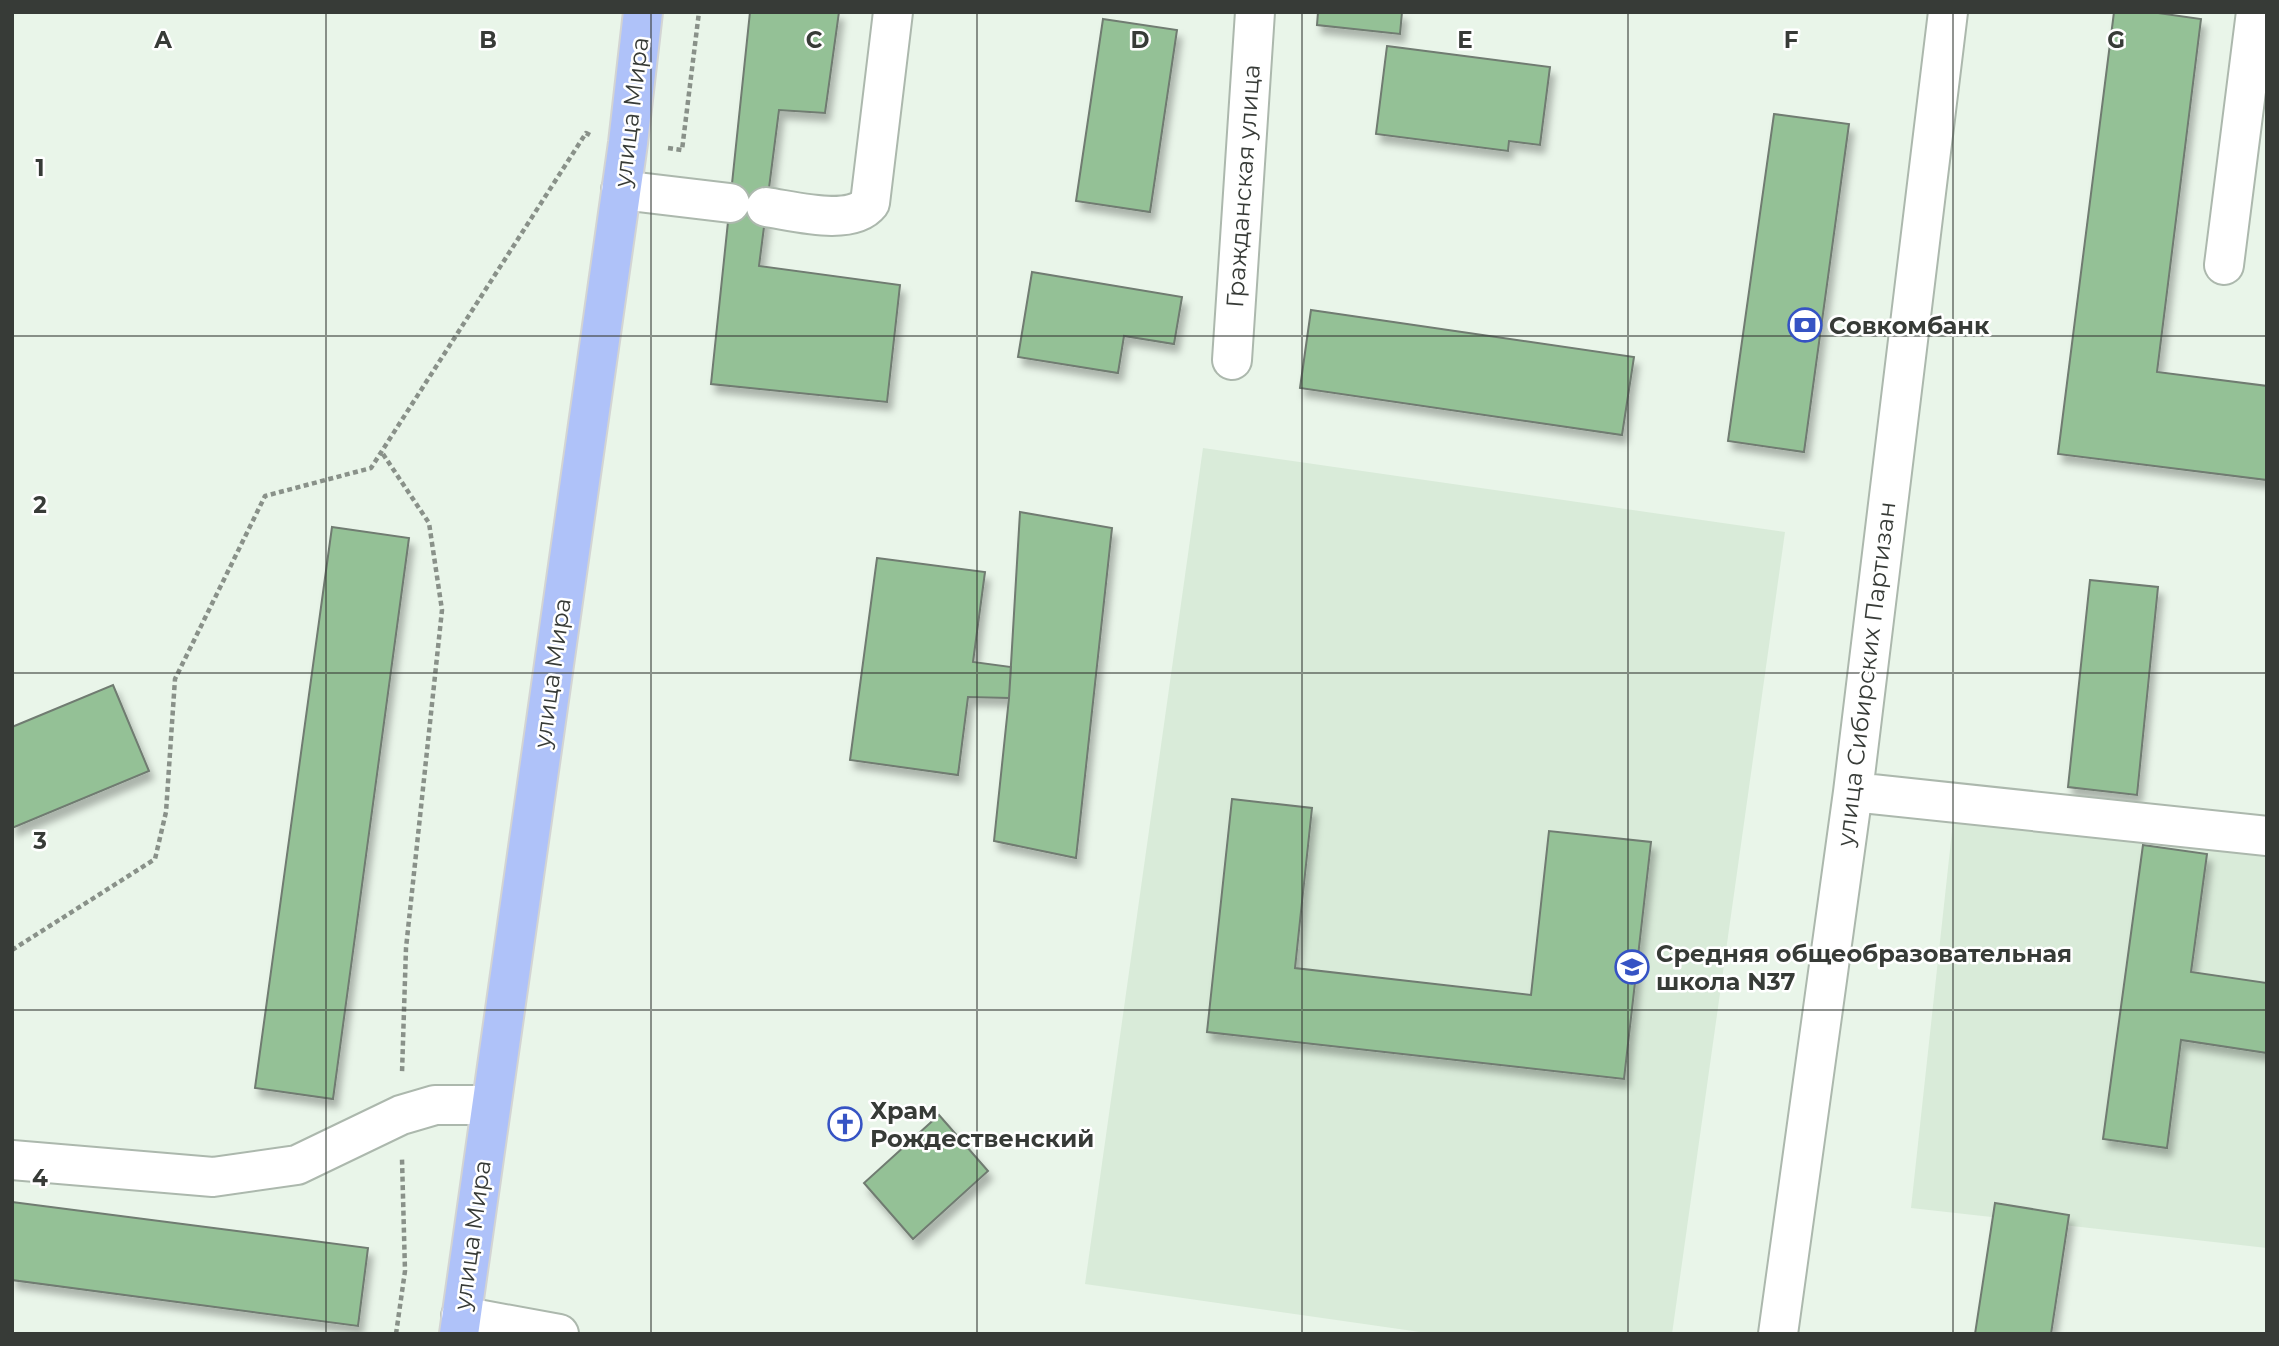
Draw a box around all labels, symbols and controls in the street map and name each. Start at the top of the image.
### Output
text: A [153,26,172,54]
text: B [479,26,497,54]
text: C [806,26,823,54]
text: D [1131,26,1150,54]
text: E [1457,26,1473,54]
text: F [1784,26,1799,54]
text: G [2107,26,2125,54]
street label: улица Мира [607,35,655,190]
street label: Гражданская улица [1220,63,1266,309]
text: 1 [35,154,45,182]
bank icon: Совкомбанк [1786,306,1824,344]
place label: Совкомбанк [1829,311,1990,340]
text: 2 [33,491,47,519]
street label: улица Сибирских Партизан [1830,500,1902,849]
street label: улица Мира [527,596,577,751]
text: 3 [32,827,47,855]
place label: Средняя общеобразовательная школа N37 [1656,939,2072,996]
school or university icon: Средняя общеобразовательная школа N37 [1613,948,1651,986]
place label: Храм Рождественский [870,1096,1094,1153]
church icon: Храм Рождественский [826,1105,864,1143]
street label: улица Мира [447,1158,497,1313]
text: 4 [32,1164,48,1192]

